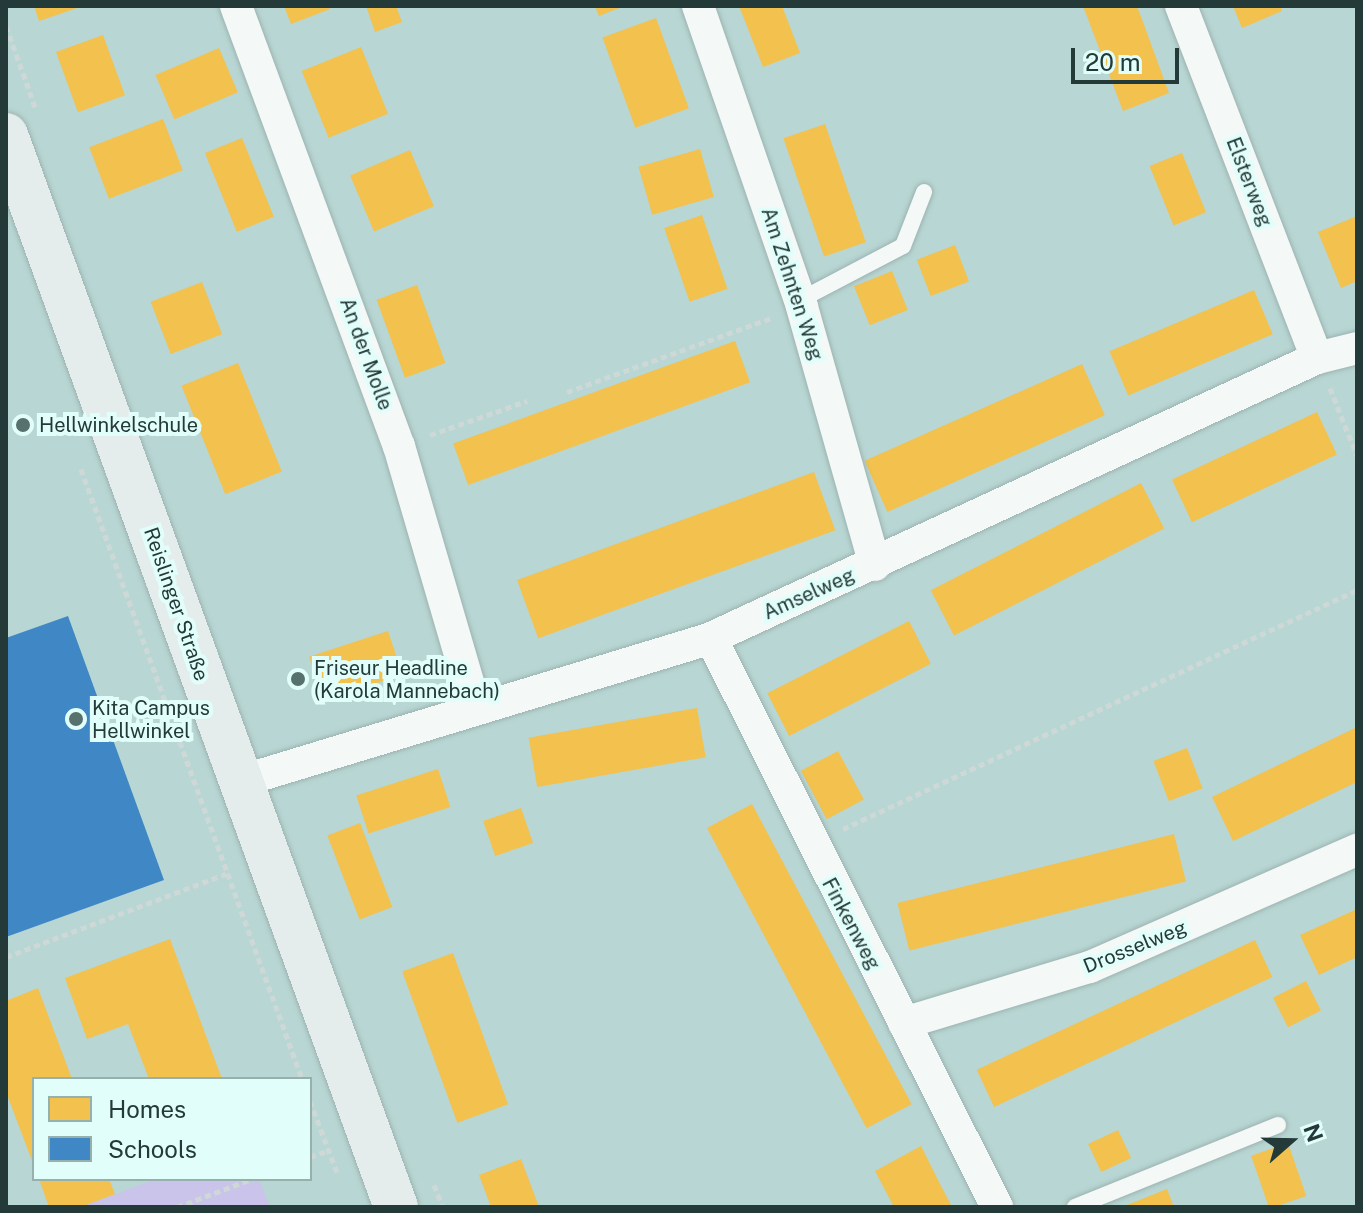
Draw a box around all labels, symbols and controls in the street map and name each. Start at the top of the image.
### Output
scale bar [1075,32,1183,82]
text: 20 m [1085,48,1141,76]
street label: Elsterweg [1221,134,1277,230]
street label: Am Zehnten Weg [756,204,828,364]
street label: An der Molle [335,294,397,414]
place label: Hellwinkelschule [39,413,198,437]
marker: Hellwinkelschule [14,416,32,434]
street label: Reislinger Straße [138,524,214,684]
street label: Amselweg [760,563,858,625]
place label: Friseur Headline (Karola Mannebach) [314,656,500,703]
marker: Friseur Headline (Karola Mannebach) [289,670,307,688]
place label: Kita Campus Hellwinkel [92,696,210,743]
marker: Kita Campus Hellwinkel [67,710,85,728]
street label: Finkenweg [817,874,885,974]
street label: Drosselweg [1080,915,1190,979]
legend [32,1077,312,1181]
text: Homes [108,1095,186,1123]
north arrow [1251,1101,1331,1181]
text: N [1298,1120,1329,1145]
text: Schools [108,1135,197,1163]

